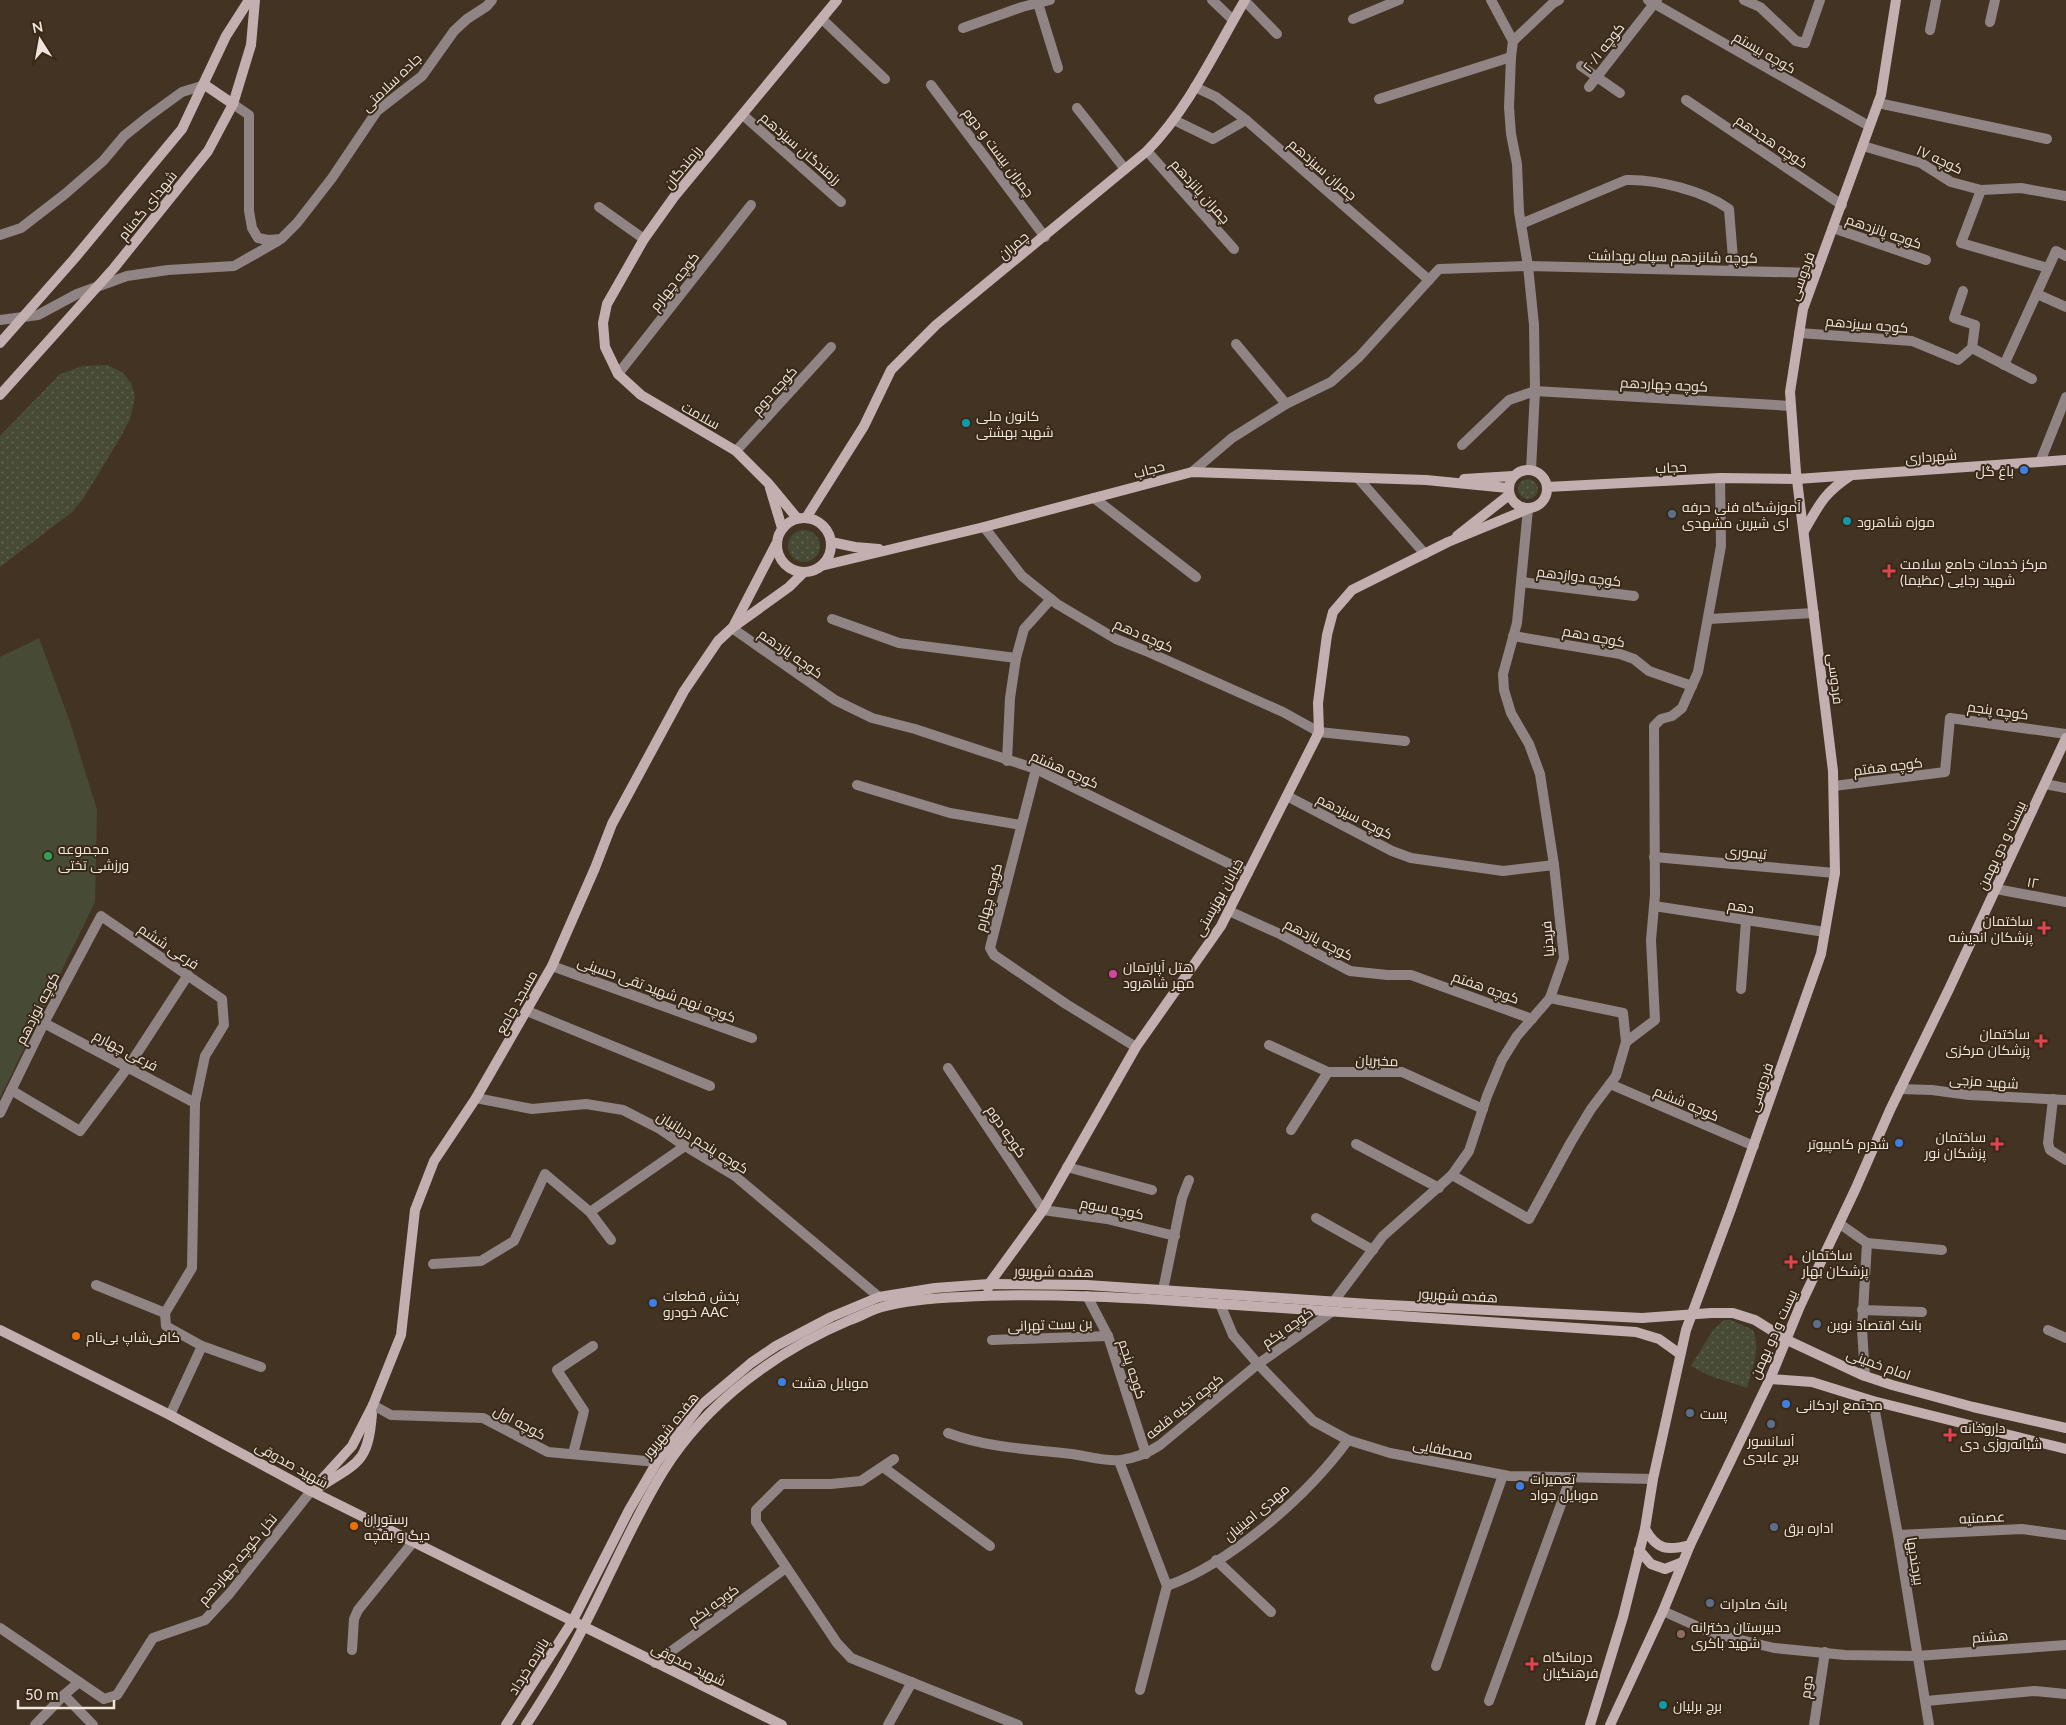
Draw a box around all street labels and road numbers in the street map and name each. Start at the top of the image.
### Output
street label: کوچه ۲۰/۱ [1578,19,1629,76]
street label: کوچه بیستم [1730,27,1799,78]
street label: جاده سلامتی [357,49,425,115]
street label: چمران بیست و دوم [958,104,1038,201]
street label: رزمندگان سیزدهم [756,108,845,189]
street label: کوچه هجدهم [1731,111,1811,173]
street label: چمران سیزدهم [1284,135,1361,205]
street label: ۱۷ کوچه [1913,141,1966,179]
street label: رزمندگان [659,142,705,192]
street label: چمران پانزدهم [1166,155,1234,228]
street label: شهدای گمنام [114,167,182,244]
street label: کوچه پانزدهم [1843,210,1924,254]
street label: چمران [994,227,1033,264]
street label: کوچه شانزدهم سپاه بهداشت [1588,246,1758,268]
street label: کوچه چهارم [646,248,704,315]
street label: فردوسی [1784,249,1818,303]
street label: کوچه سیزدهم [1825,312,1909,338]
street label: کوچه دوم [748,362,802,419]
street label: کوچه چهاردهم [1619,373,1709,397]
street label: سلامت [679,398,723,432]
street label: شهرداری [1905,446,1957,466]
street label: حجاب [1132,457,1166,481]
street label: حجاب [1655,458,1687,476]
street label: کوچه دوازدهم [1535,562,1622,592]
street label: کوچه دهم [1111,614,1176,657]
street label: کوچه دهم [1561,622,1627,652]
street label: کوچه یازدهم [754,625,827,683]
street label: فردوسی [1824,653,1848,705]
street label: کوچه پنجم [1966,697,2030,725]
street label: کوچه هشتم [1027,746,1102,793]
street label: کوچه هفتم [1852,753,1924,781]
street label: کوچه سیزدهم [1313,790,1396,844]
street label: بیست و دو بهمن [1973,798,2029,892]
street label: تیموری [1725,842,1768,862]
street label: خیابان بهزیستی [1190,855,1246,939]
street label: کوچه چهارم [971,861,1007,933]
street label: ۱۲ [2026,873,2040,891]
street label: دهم [1726,895,1756,918]
street label: کوچه یازدهم [1281,914,1356,965]
street label: فرعی ششم [134,919,203,974]
street label: فریدنیا [1537,920,1557,958]
street label: کوچه نهم شهید تقی حسینی [575,952,738,1027]
street label: مسجد جامع [492,967,541,1037]
street label: کوچه هفتم [1450,967,1522,1009]
street label: کوچه نوزدهم [12,969,64,1048]
street label: فرعی چهارم [90,1026,161,1076]
street label: مخبریان [1355,1051,1399,1069]
street label: فردوسی [1744,1060,1776,1114]
street label: شهید مزجی [1949,1070,2019,1092]
street label: کوچه ششم [1651,1082,1722,1126]
street label: کوچه دوم [982,1102,1031,1162]
street label: کوچه پنجم دربانیان [653,1107,752,1179]
street label: کوچه سوم [1078,1193,1145,1224]
street label: هفده شهریور [1013,1262,1094,1280]
street label: هفده شهریور [1417,1284,1498,1306]
street label: بیست و دو بهمن [1746,1287,1800,1381]
street label: کوچه یکم [1258,1303,1317,1352]
street label: بن بست تهرانی [1007,1314,1093,1334]
street label: کوچه پنجم [1113,1337,1151,1402]
street label: امام خمینی [1844,1345,1913,1385]
street label: کوچه تکیه قلعه [1142,1370,1227,1444]
street label: هفده شهریور [638,1389,702,1462]
street label: کوچه اول [490,1401,549,1445]
street label: مصطفایی [1412,1435,1474,1463]
street label: شهید صدوقی [253,1437,331,1491]
street label: مهدی امینیان [1220,1480,1292,1544]
street label: عصمتیه [1959,1507,2005,1527]
street label: نخل کوچه چهاردهم [194,1510,282,1609]
street label: بیرجندیها [1904,1536,1928,1586]
street label: کوچه یکم [684,1580,743,1630]
street label: هشتم [1971,1626,2009,1648]
street label: پانزده خرداد [504,1634,554,1699]
street label: شهید صدوقی [649,1639,729,1689]
street label: دوم [1796,1674,1818,1700]

